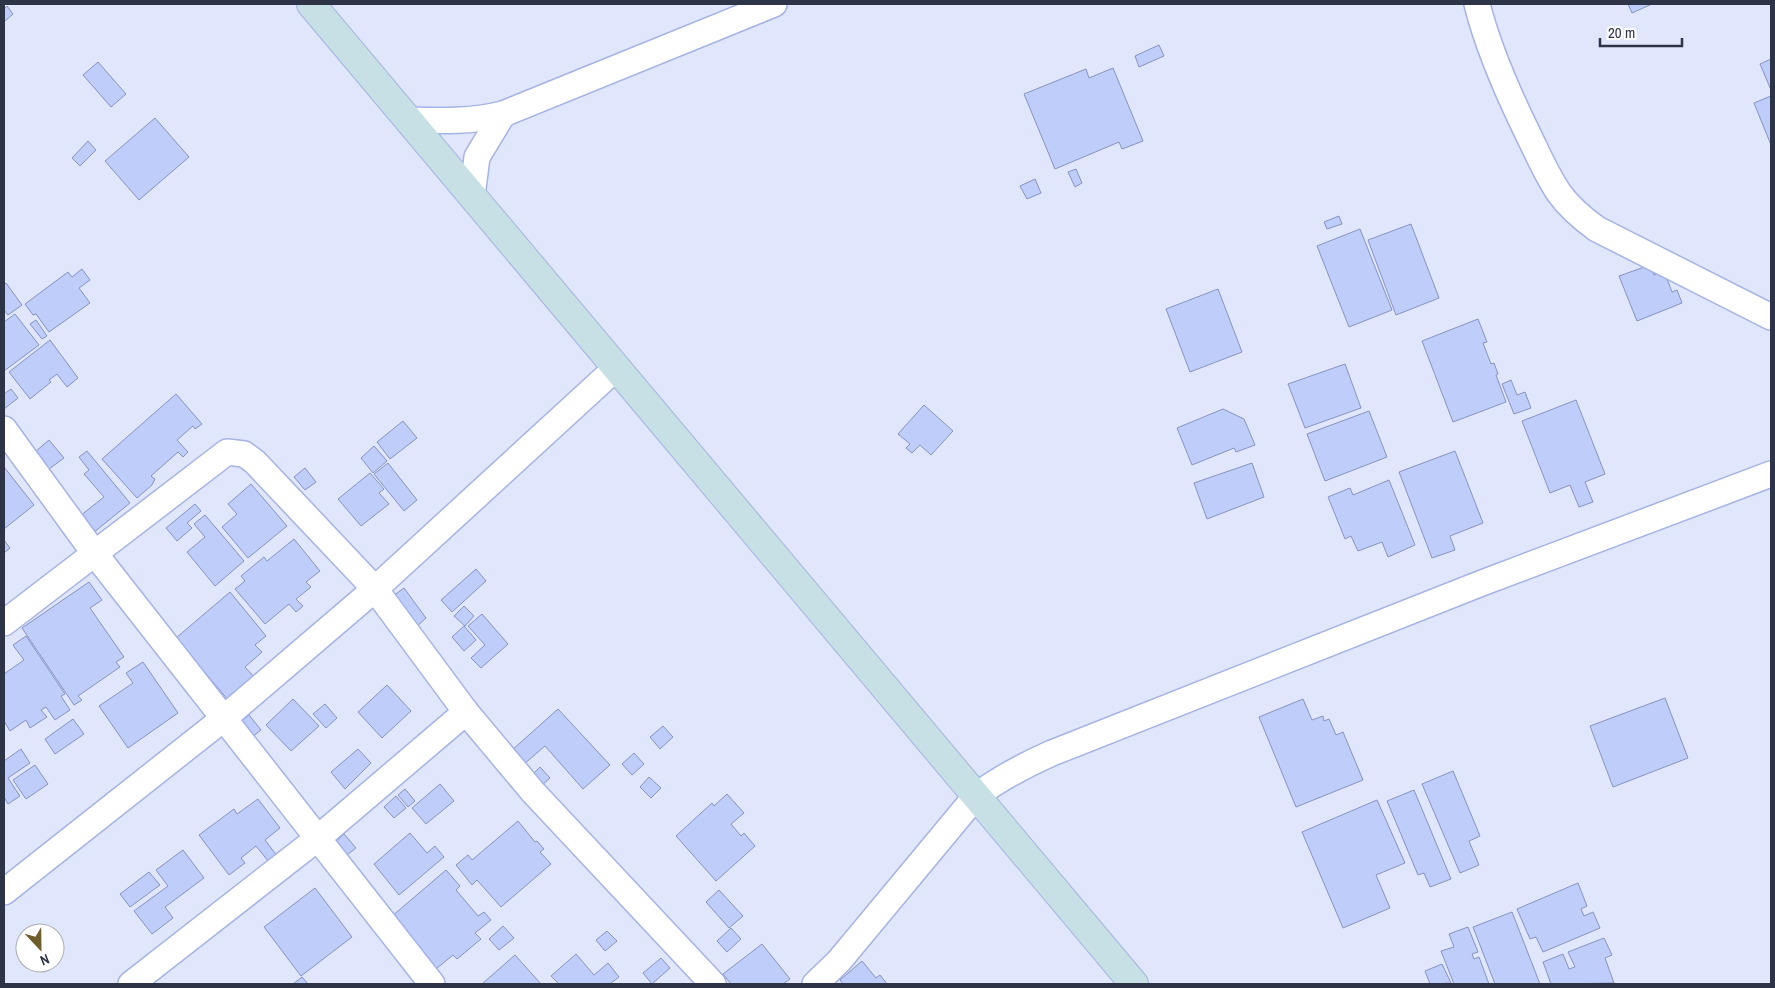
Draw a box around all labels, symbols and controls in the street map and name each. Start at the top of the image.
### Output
scale bar [1600,15,1682,47]
text: 20 m [1608,22,1635,43]
north arrow [15,923,65,973]
text: N [38,950,52,970]

